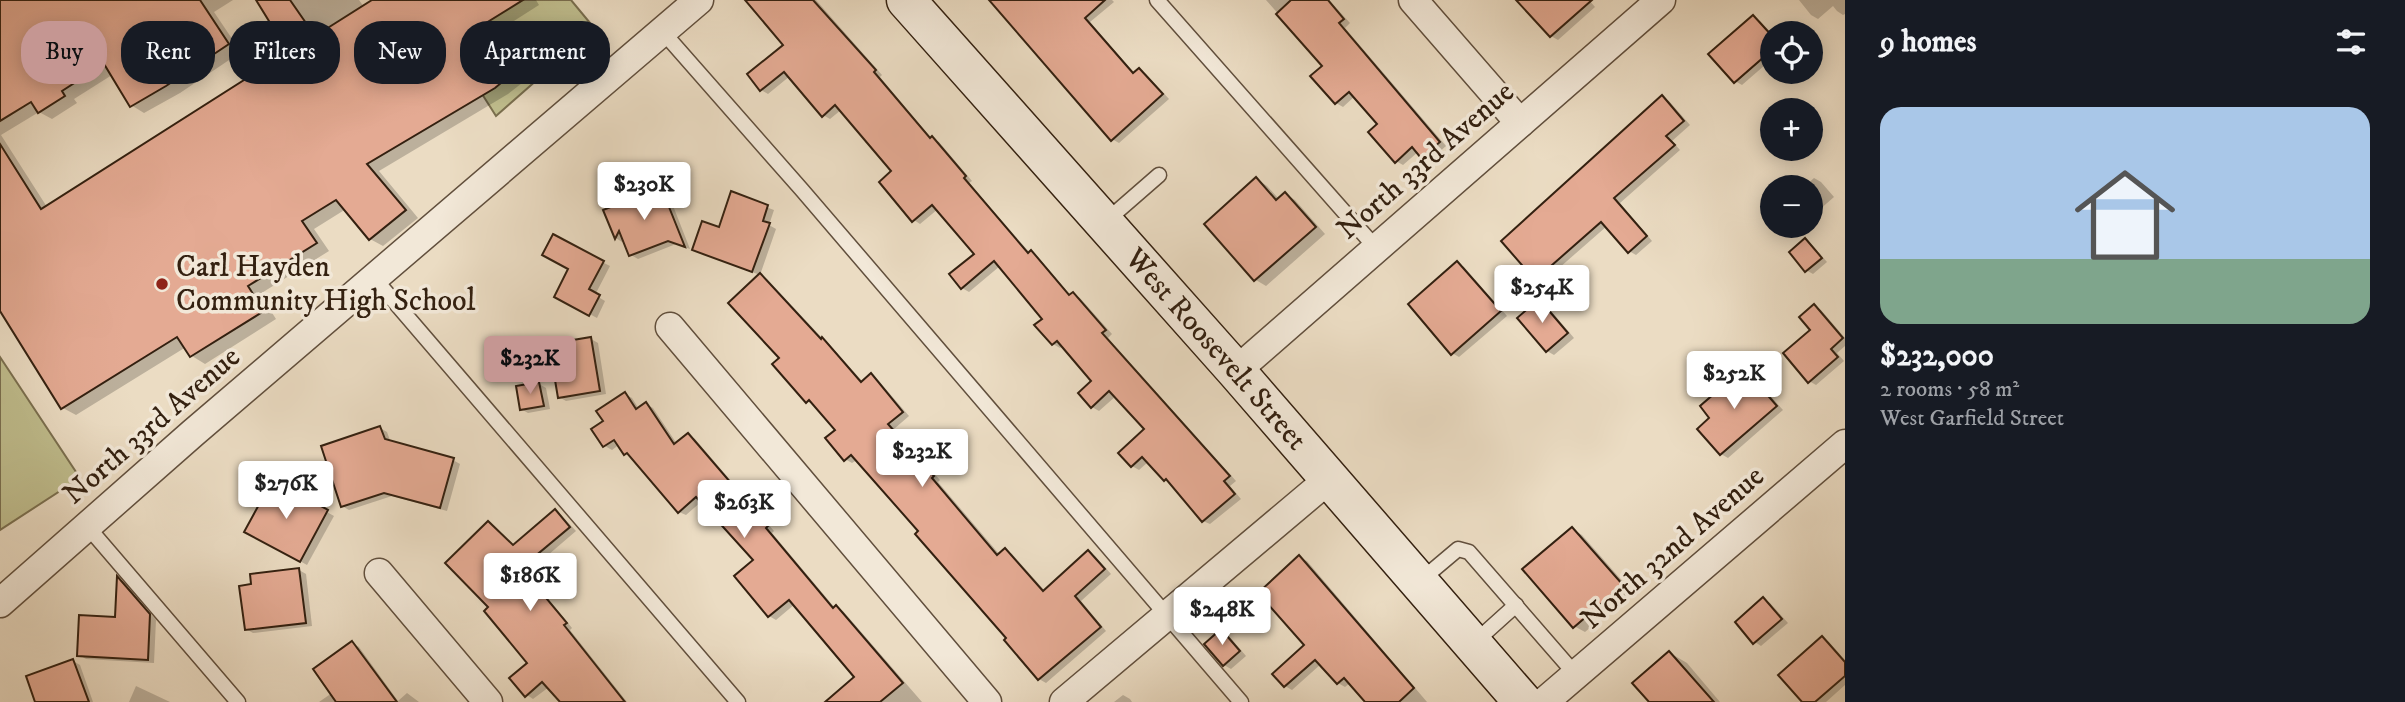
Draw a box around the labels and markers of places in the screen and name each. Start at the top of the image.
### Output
pin: $230K [595,162,693,222]
place label: Carl Hayden Community High School [176,249,476,320]
pin: $254K [1493,266,1591,325]
marker: Carl Hayden Community High School [154,276,170,292]
pin: $232K [481,336,579,396]
pin: $252K [1685,352,1783,411]
pin: $232K [873,430,971,489]
pin: $276K [237,462,335,521]
pin: $263K [695,480,793,540]
pin: $186K [481,554,579,613]
pin: $248K [1173,588,1271,647]

